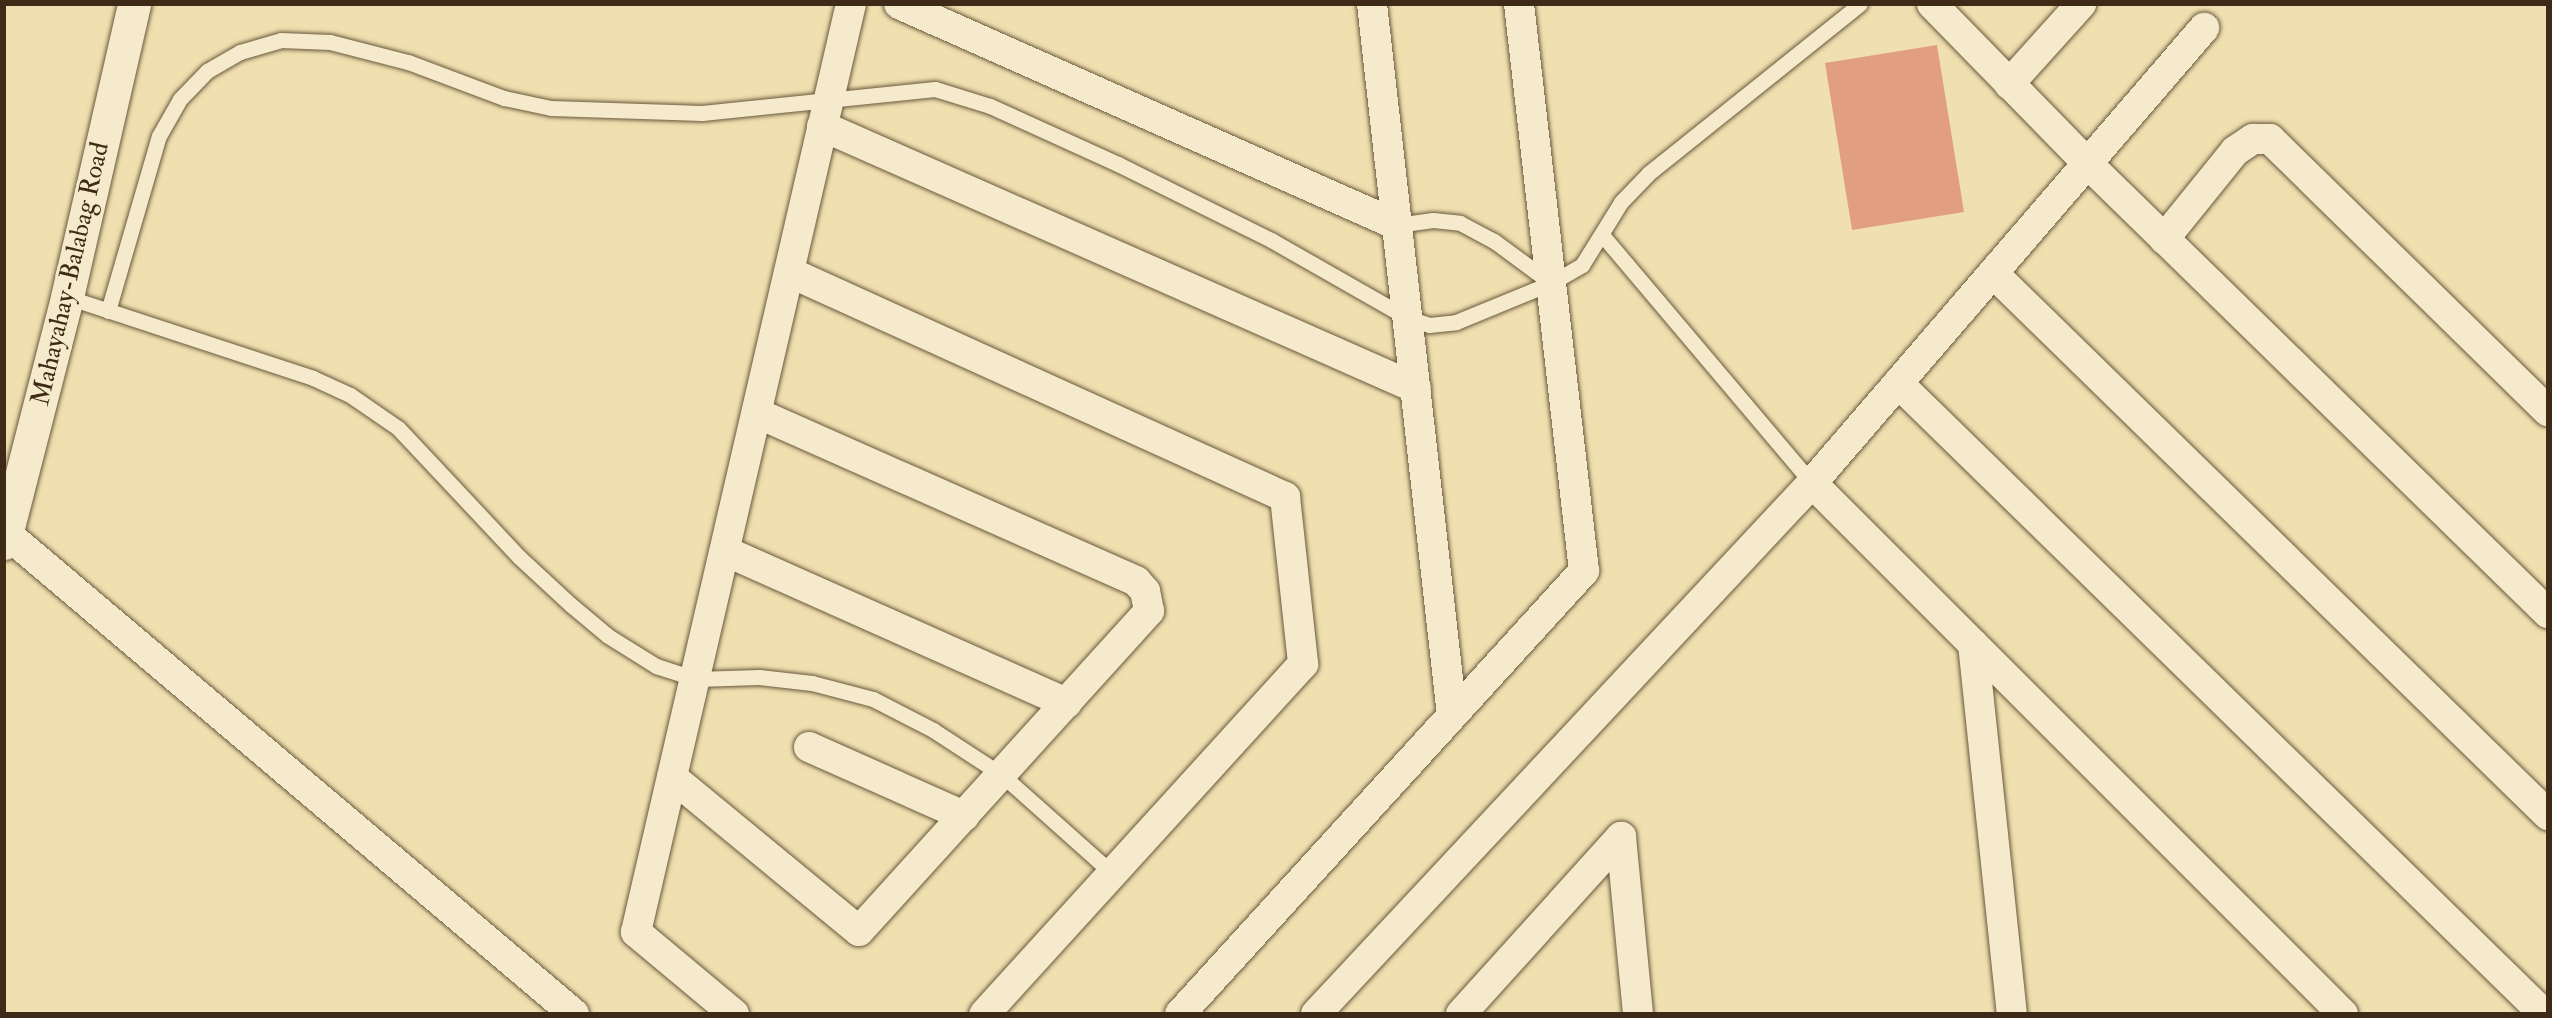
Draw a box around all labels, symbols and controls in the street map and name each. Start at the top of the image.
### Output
street label: Mahayahay-Balabag Road [25,139,117,409]

